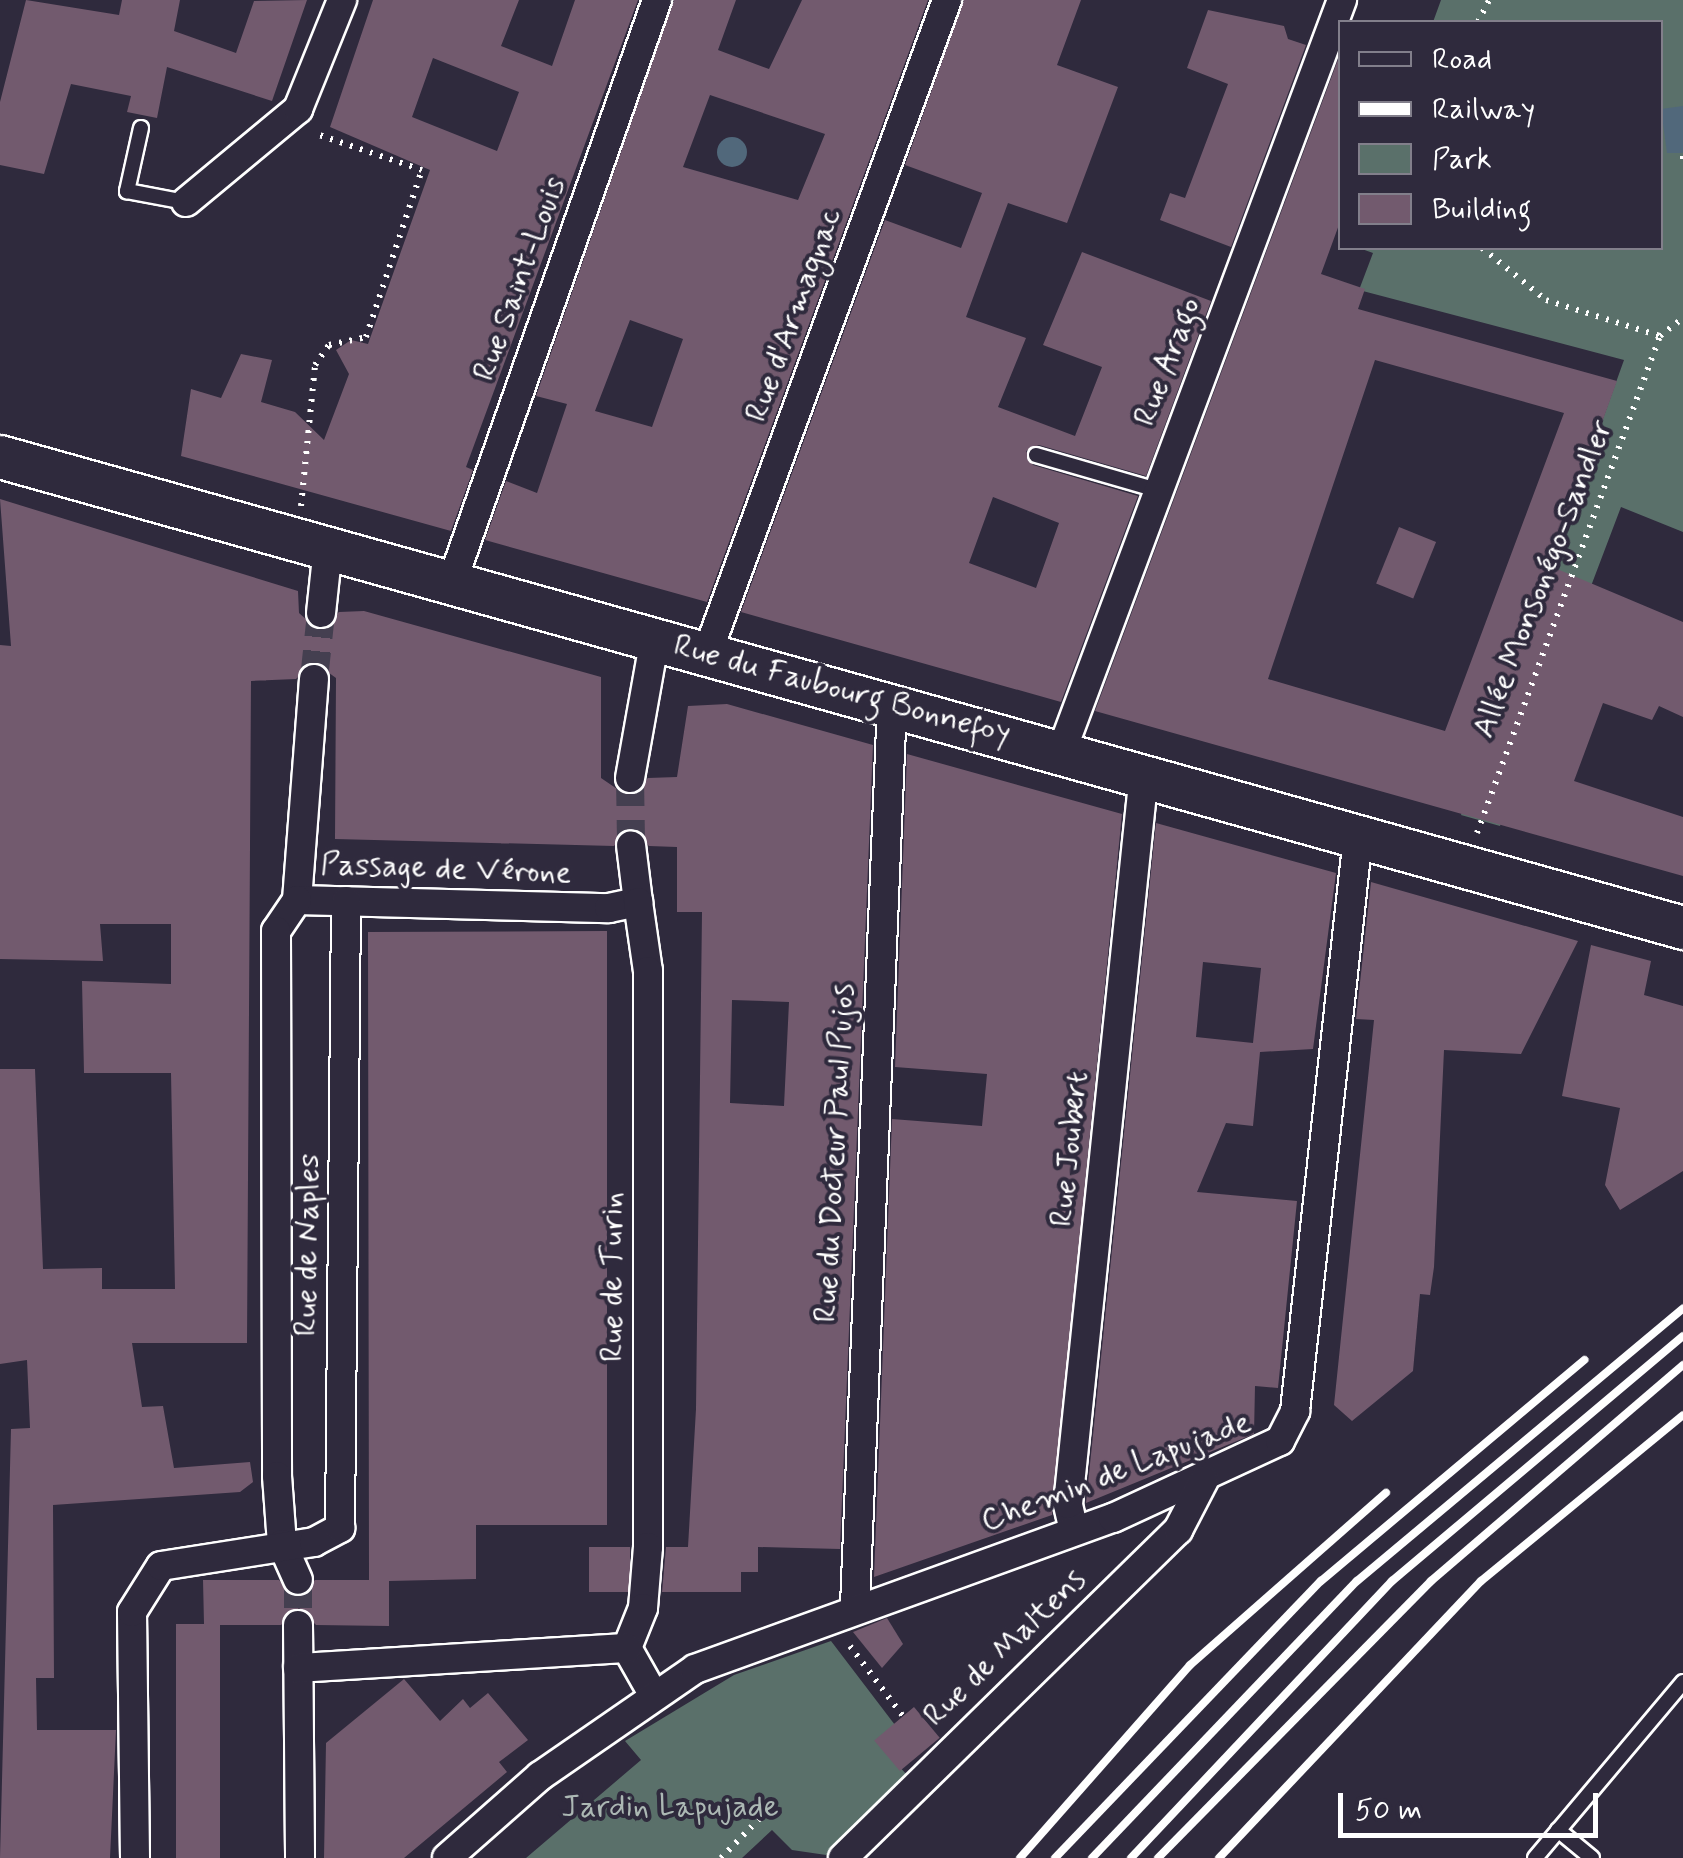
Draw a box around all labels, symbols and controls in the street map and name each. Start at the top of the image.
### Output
legend [1338,20,1663,250]
text: Road [1432,40,1492,79]
text: Railway [1432,90,1535,129]
text: Park [1432,140,1492,179]
street label: Rue Saint-Louis [466,173,574,385]
text: Building [1432,190,1531,229]
street label: Rue d'Armagnac [737,203,851,427]
street label: Rue Arago [1126,293,1210,431]
street label: Allée Monsonégo-Sandler [1464,414,1622,744]
street label: Rue du Faubourg Bonnefoy [667,626,1017,754]
street label: Passage de Vérone [322,846,570,892]
street label: Rue du Docteur Paul Pujos [807,984,863,1322]
street label: Rue Joubert [1043,1070,1097,1228]
street label: Rue de Naples [287,1153,329,1337]
street label: Rue de Turin [594,1192,632,1362]
street label: Chemin de Lapujade [978,1404,1254,1540]
street label: Rue de Maltens [917,1562,1093,1734]
scale bar [1343,1773,1603,1835]
park label: Jardin Lapujade [562,1788,778,1826]
text: 50 m [1355,1791,1422,1830]

